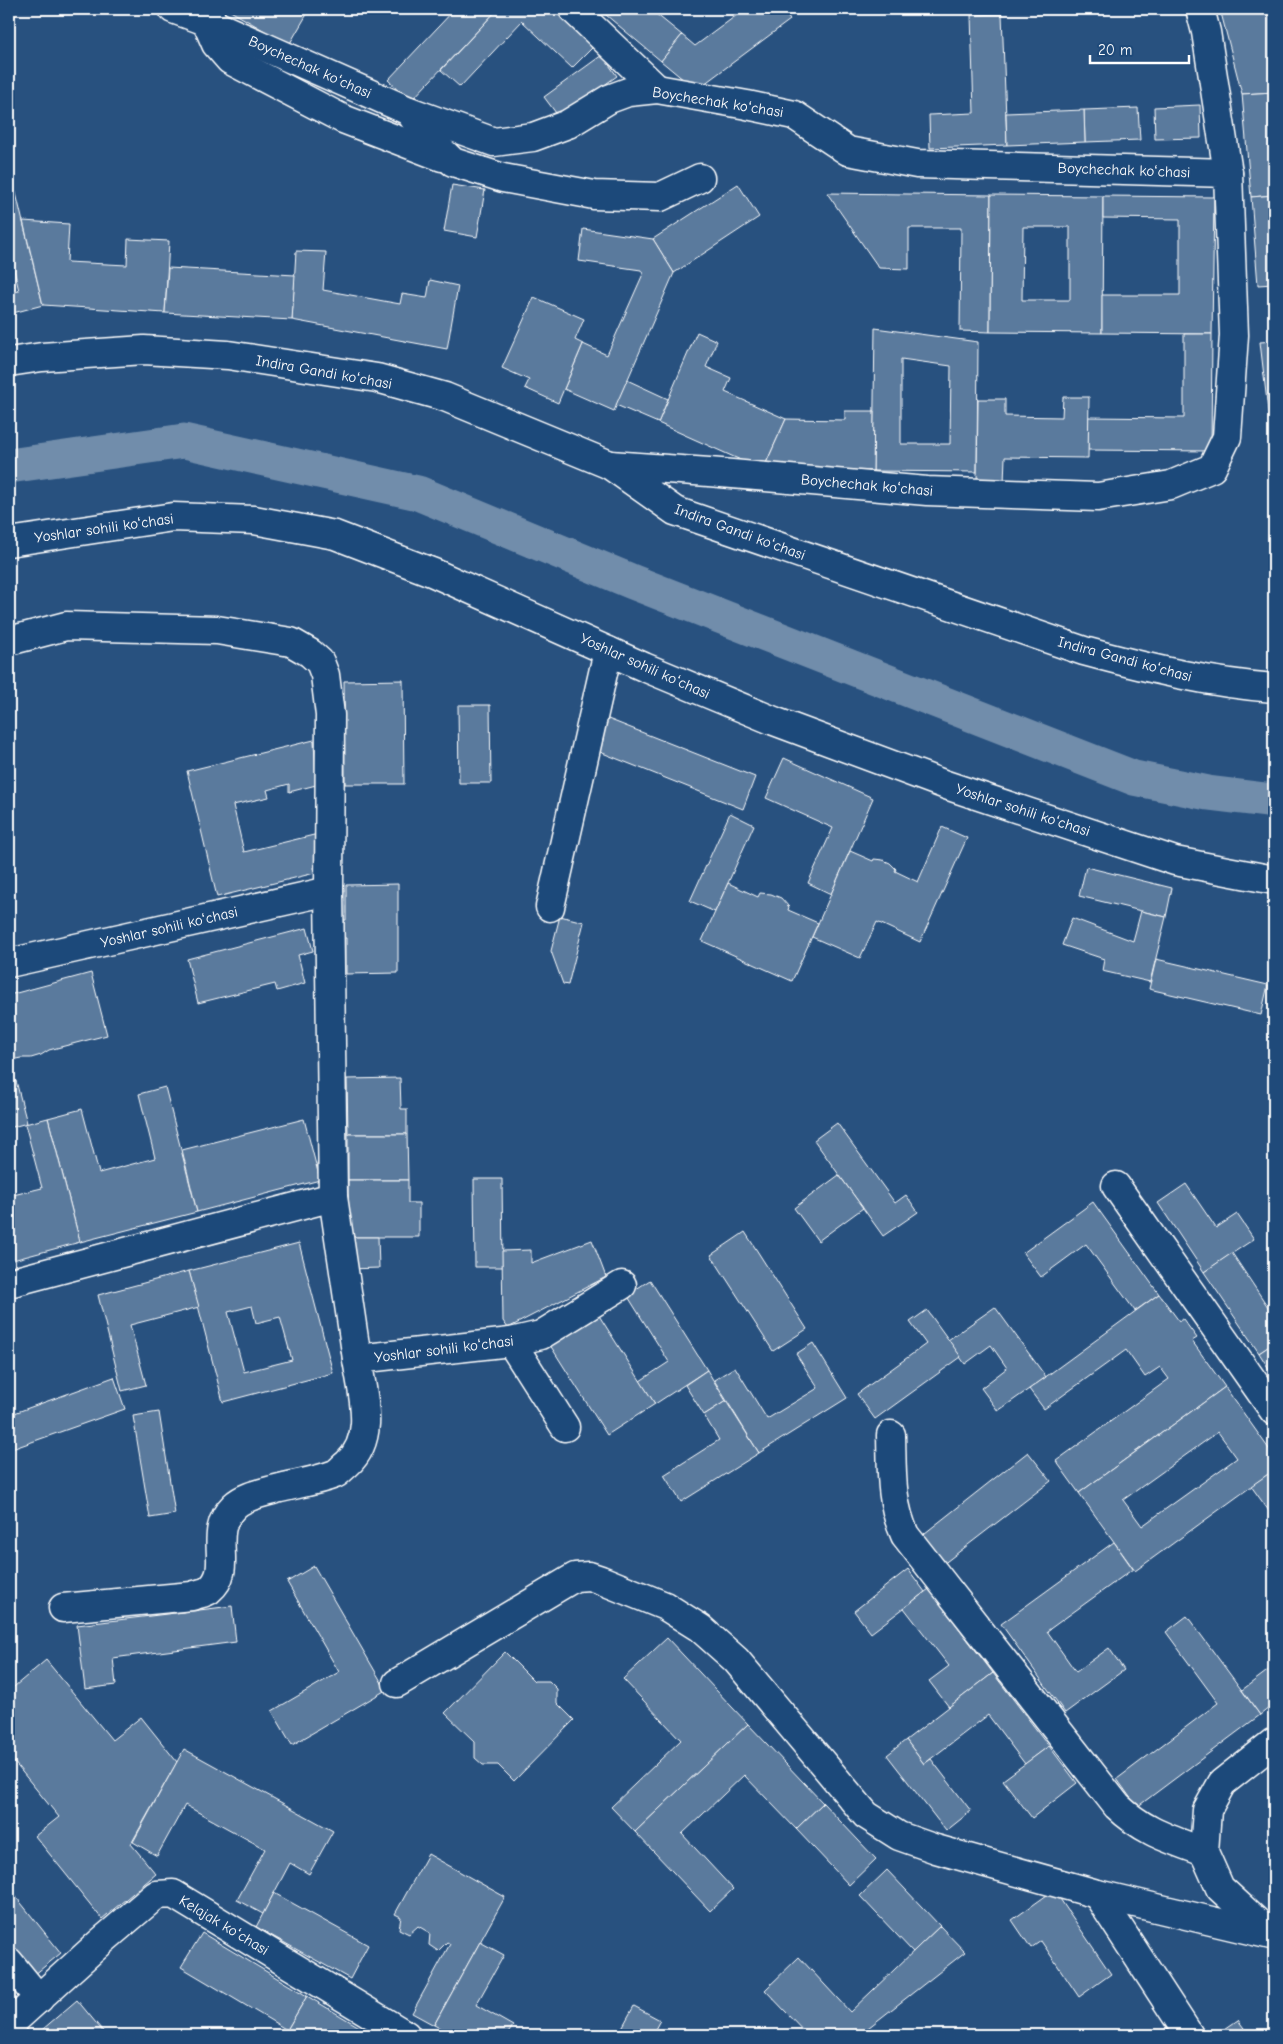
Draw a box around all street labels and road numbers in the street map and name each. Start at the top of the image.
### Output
street label: Boychechak koʻchasi [246,32,374,102]
street label: Boychechak koʻchasi [651,83,785,121]
street label: Boychechak koʻchasi [1057,159,1191,181]
street label: Indira Gandi koʻchasi [255,351,393,393]
street label: Boychechak koʻchasi [800,470,934,500]
street label: Indira Gandi koʻchasi [672,500,808,564]
street label: Yoshlar sohili koʻchasi [33,509,175,547]
street label: Yoshlar sohili koʻchasi [577,629,713,703]
street label: Indira Gandi koʻchasi [1056,632,1194,686]
street label: Yoshlar sohili koʻchasi [954,780,1092,840]
street label: Yoshlar sohili koʻchasi [99,902,239,952]
street label: Yoshlar sohili koʻchasi [373,1332,515,1366]
street label: Kelajak koʻchasi [176,1891,272,1959]

